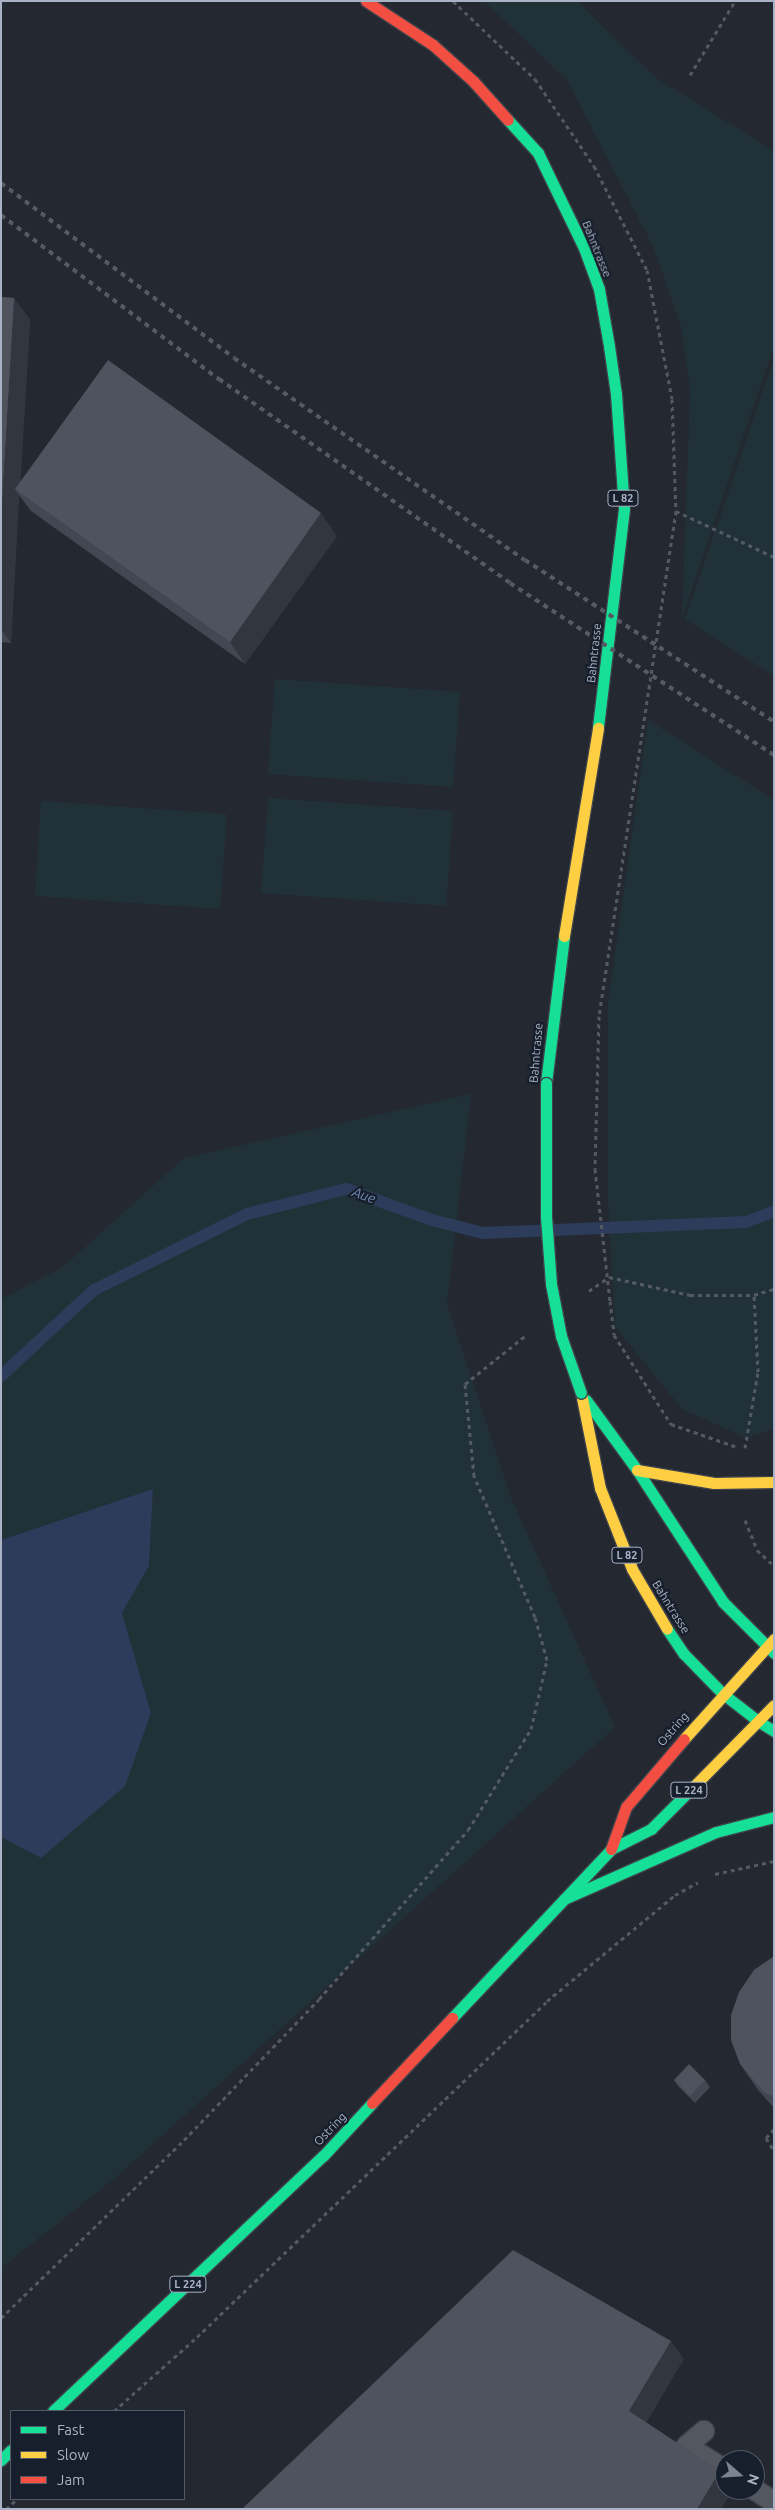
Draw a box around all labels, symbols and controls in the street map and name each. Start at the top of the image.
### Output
street label: Bahntrasse [579,219,615,279]
road number: L 82 [607,489,639,506]
street label: Bahntrasse [584,622,604,684]
street label: Bahntrasse [526,1023,546,1083]
water label: Aue [350,1183,378,1207]
road number: L 82 [611,1546,643,1564]
street label: Bahntrasse [649,1578,693,1636]
street label: Ostring [654,1709,692,1749]
road number: L 224 [670,1782,708,1798]
street label: Ostring [311,2109,349,2149]
road number: L 224 [169,2276,207,2292]
legend [10,2410,185,2500]
text: Fast [57,2421,84,2438]
text: Slow [57,2446,89,2463]
north arrow [715,2450,765,2500]
text: Jam [57,2471,85,2488]
text: N [744,2472,763,2487]

